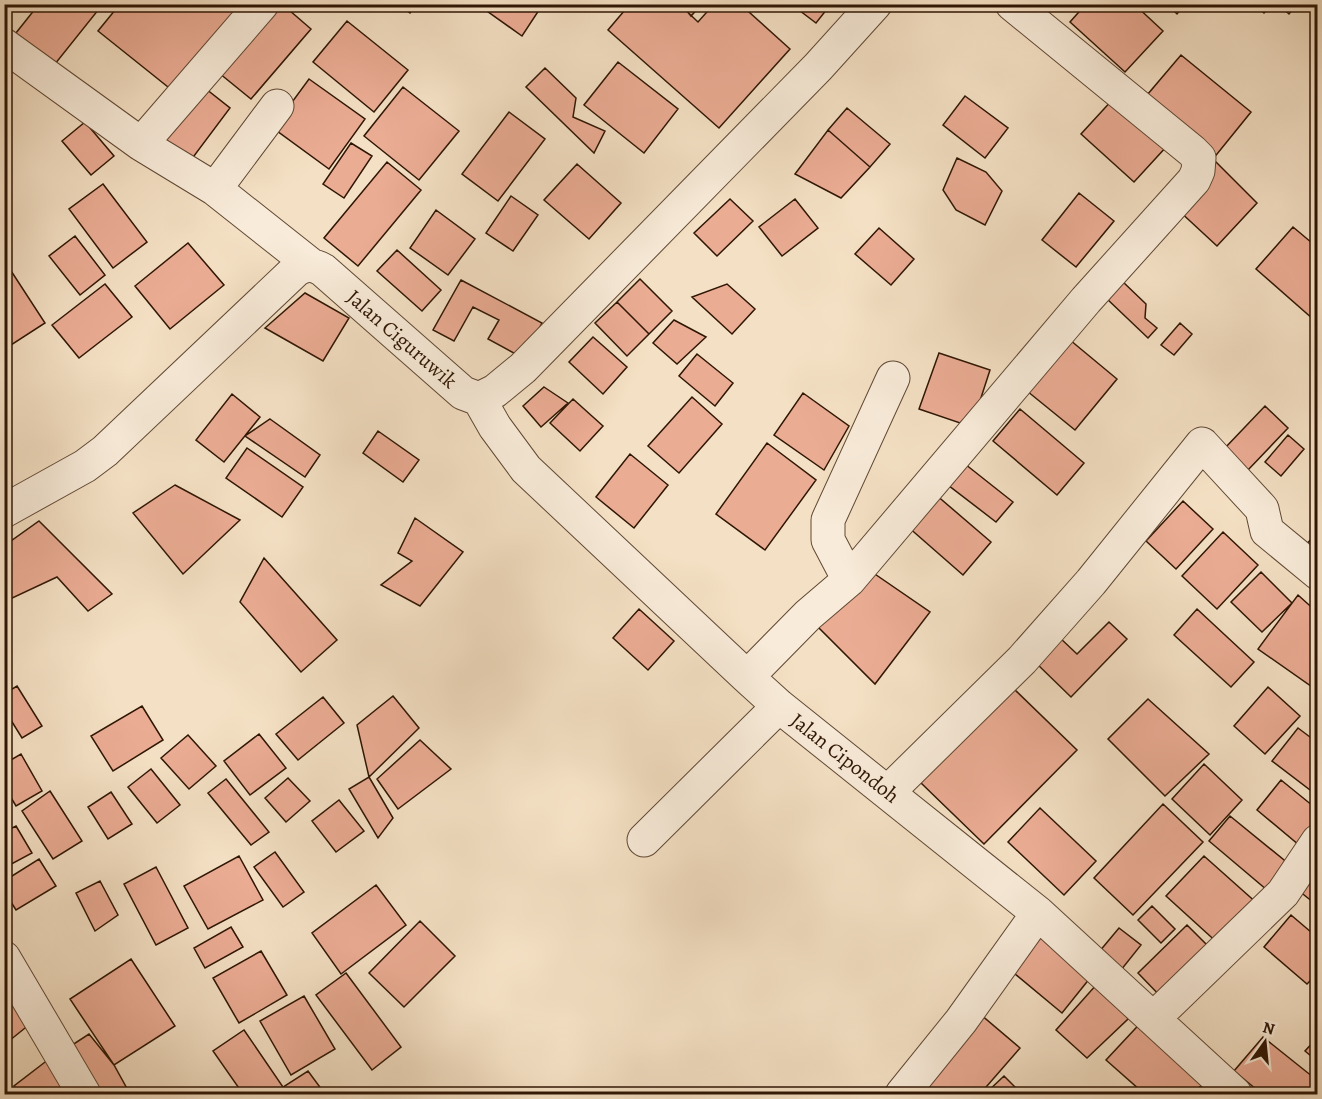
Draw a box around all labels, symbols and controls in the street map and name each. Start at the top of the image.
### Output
street label: Jalan Ciguruwik [341,283,464,395]
street label: Jalan Cipondoh [785,707,905,809]
north arrow [1235,1012,1295,1072]
text: N [1260,1016,1277,1041]

